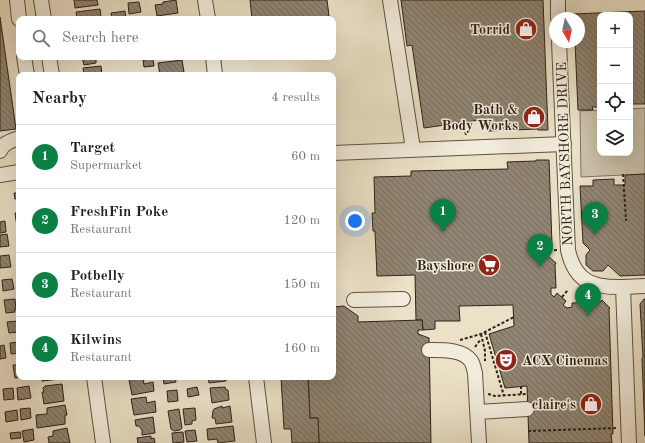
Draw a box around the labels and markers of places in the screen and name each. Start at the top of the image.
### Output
shop icon: Torrid [513,16,539,42]
place label: Torrid [470,23,510,37]
place label: Bath & Body Works [442,103,518,133]
shop icon: Bath & Body Works [521,104,547,130]
pin: 1 [430,199,456,232]
pin: 3 [582,202,608,235]
pin: 2 [527,234,553,267]
supermarket icon: Bayshore [476,252,502,278]
place label: Bayshore [416,259,474,273]
pin: 4 [575,283,601,316]
theatre icon: ACX Cinemas [493,347,519,373]
place label: ACX Cinemas [522,354,608,368]
shop icon: claire's [578,391,604,417]
place label: claire's [532,398,576,412]

